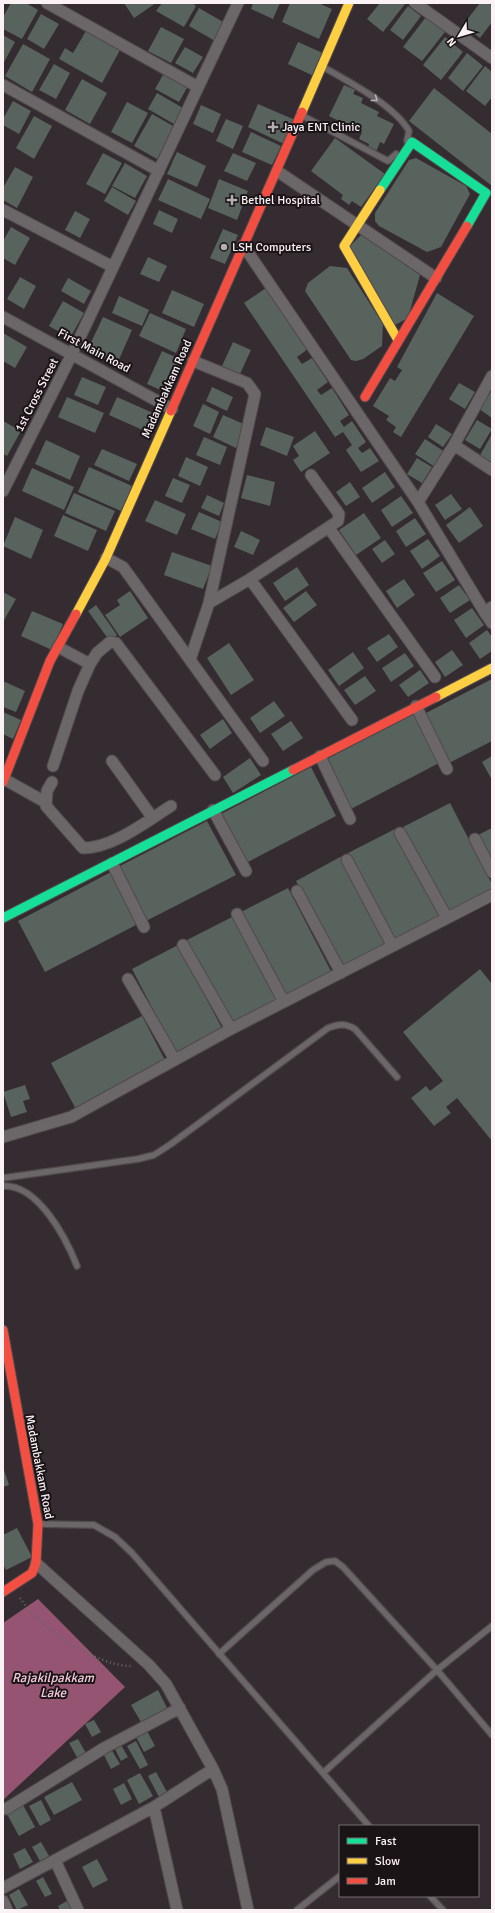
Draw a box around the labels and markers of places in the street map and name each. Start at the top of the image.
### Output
place label: Jaya ENT Clinic [282,120,360,135]
marker: Jaya ENT Clinic [267,121,279,133]
place label: Bethel Hospital [241,193,321,208]
marker: Bethel Hospital [226,194,238,206]
place label: LSH Computers [232,240,311,255]
marker: LSH Computers [219,242,229,252]

